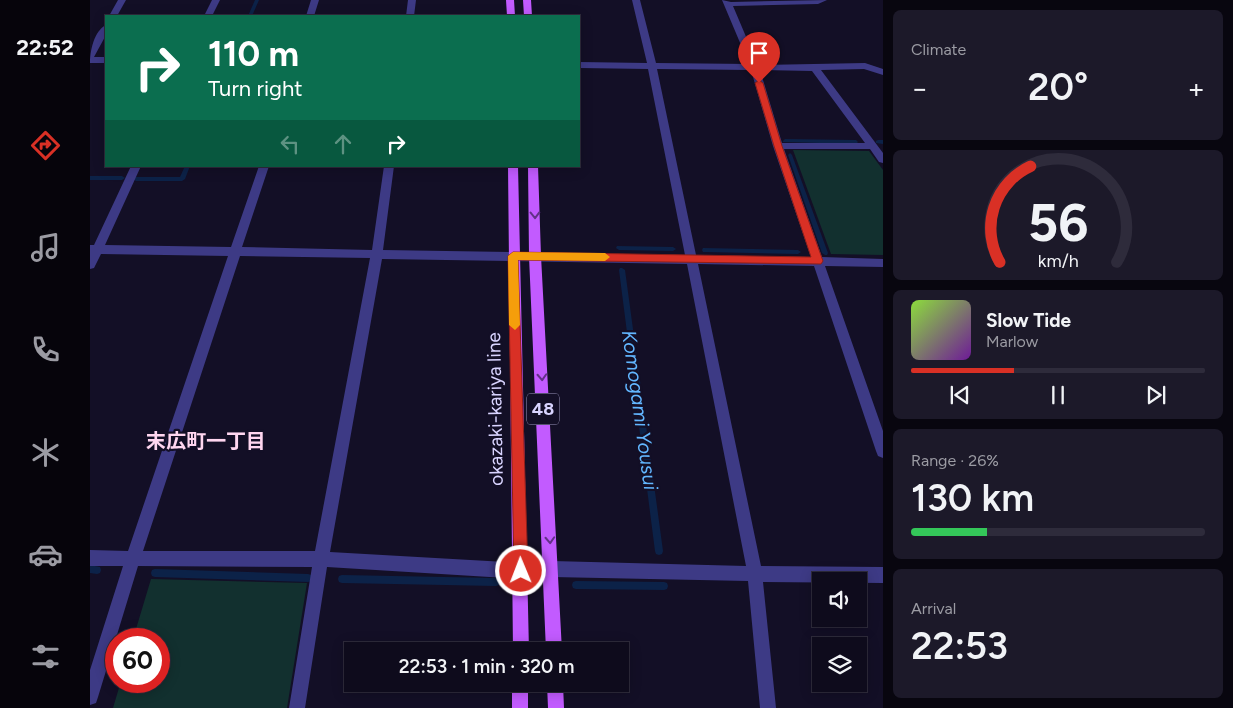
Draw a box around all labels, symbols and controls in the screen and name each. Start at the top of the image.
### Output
pin [738,32,780,83]
text: 110 m [208,33,299,75]
text: 22:52 [16,34,74,61]
icon: right [125,35,190,100]
icon: arrive [745,39,773,67]
text: Climate [911,40,966,59]
text: 20° [1028,64,1088,110]
text: − [911,71,928,105]
text: + [1188,71,1205,105]
text: Turn right [208,75,303,102]
icon: directions [28,128,63,163]
icon: left [276,130,304,158]
icon: ahead [329,130,357,158]
icon: right [382,130,410,158]
text: 56 [1028,192,1088,254]
one-way arrow [529,211,540,219]
icon: music [28,230,63,265]
text: km/h [1038,250,1078,271]
text: Slow Tide [986,309,1071,332]
water label: Komogami Yousui [617,329,663,492]
icon: phone [28,332,63,367]
street label: okazaki-kariya line [482,332,508,486]
text: Marlow [986,332,1038,351]
one-way arrow [536,374,547,382]
icon: previous [946,381,974,409]
icon: pause [1044,381,1072,409]
icon: next [1142,381,1170,409]
road number: 48 [527,394,559,424]
district label: 末広町一丁目 [146,429,266,453]
icon: climate [28,435,63,470]
text: Range · 26% [911,451,999,470]
text: 130 km [911,475,1034,521]
one-way arrow [545,536,556,544]
icon: car [28,537,63,572]
position arrow [494,544,546,596]
map controls [812,572,867,692]
button: sound [812,572,867,627]
text: Arrival [911,599,956,618]
text: 22:53 [911,623,1008,669]
speed limit sign: 60 [105,628,170,693]
button: layers [812,637,867,692]
icon: filters [28,639,63,674]
text: 22:53 · 1 min · 320 m [399,655,574,678]

